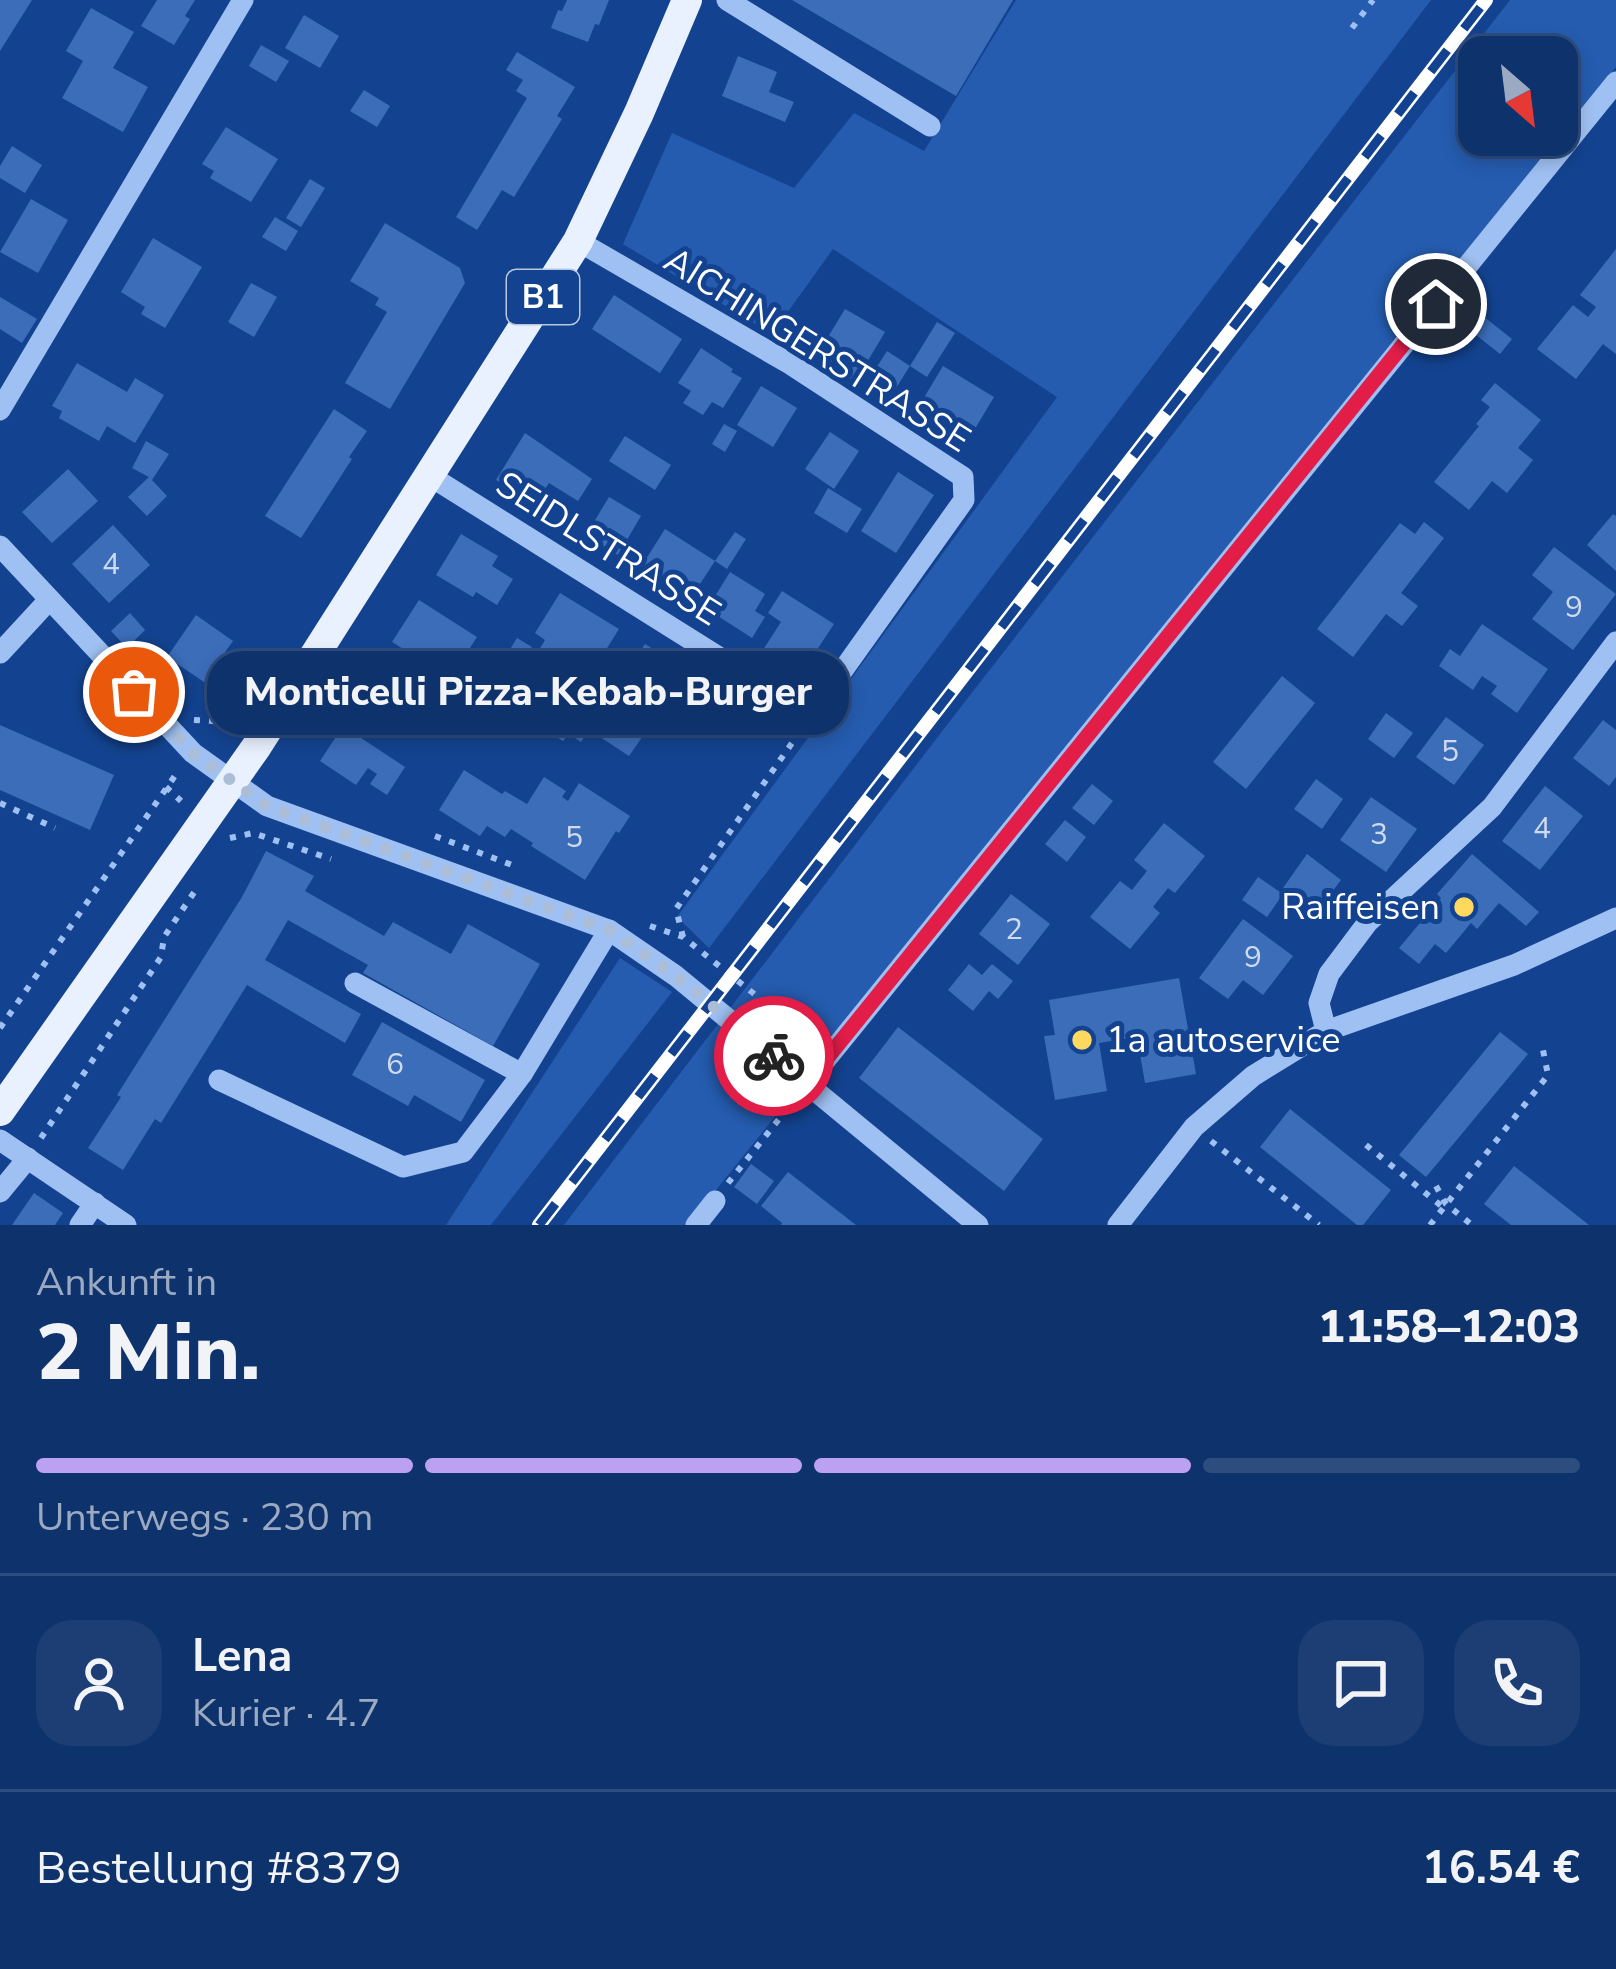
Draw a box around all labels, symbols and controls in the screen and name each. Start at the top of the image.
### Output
north arrow [1458,36,1578,156]
map controls [1458,36,1578,156]
street label: AICHINGERSTRASSE [655,236,979,464]
pin [1385,253,1487,355]
road number: B1 [507,270,579,324]
icon: home [1403,271,1469,337]
street label: SEIDLSTRASSE [486,460,730,638]
house number: 4 [102,544,120,585]
house number: 9 [1565,587,1583,628]
pin [83,641,185,743]
callout: Monticelli Pizza-Kebab-Burger [206,650,848,734]
icon: bag [101,659,167,725]
text: Monticelli Pizza-Kebab-Burger [244,666,812,719]
house number: 5 [1441,731,1459,772]
house number: 4 [1533,808,1551,849]
house number: 3 [1370,814,1388,855]
house number: 5 [565,817,583,858]
place label: Raiffeisen [1281,883,1440,932]
marker: Raiffeisen [1451,894,1477,920]
house number: 2 [1005,909,1023,950]
house number: 9 [1244,937,1262,978]
courier [714,996,834,1116]
place label: 1a autoservice [1106,1016,1340,1065]
icon: bike [741,1023,807,1089]
marker: 1a autoservice [1069,1027,1095,1053]
house number: 6 [386,1044,404,1085]
text: Ankunft in [36,1256,217,1309]
text: 11:58–12:03 [1318,1297,1580,1358]
text: 2 Min. [36,1300,260,1407]
text: Unterwegs · 230 m [36,1491,373,1544]
button: person [36,1620,162,1746]
button: chat [1298,1620,1424,1746]
button: phone [1454,1620,1580,1746]
text: Lena [192,1626,292,1687]
text: Kurier · 4.7 [192,1687,380,1740]
text: Bestellung #8379 [36,1838,402,1899]
text: 16.54 € [1422,1838,1580,1899]

